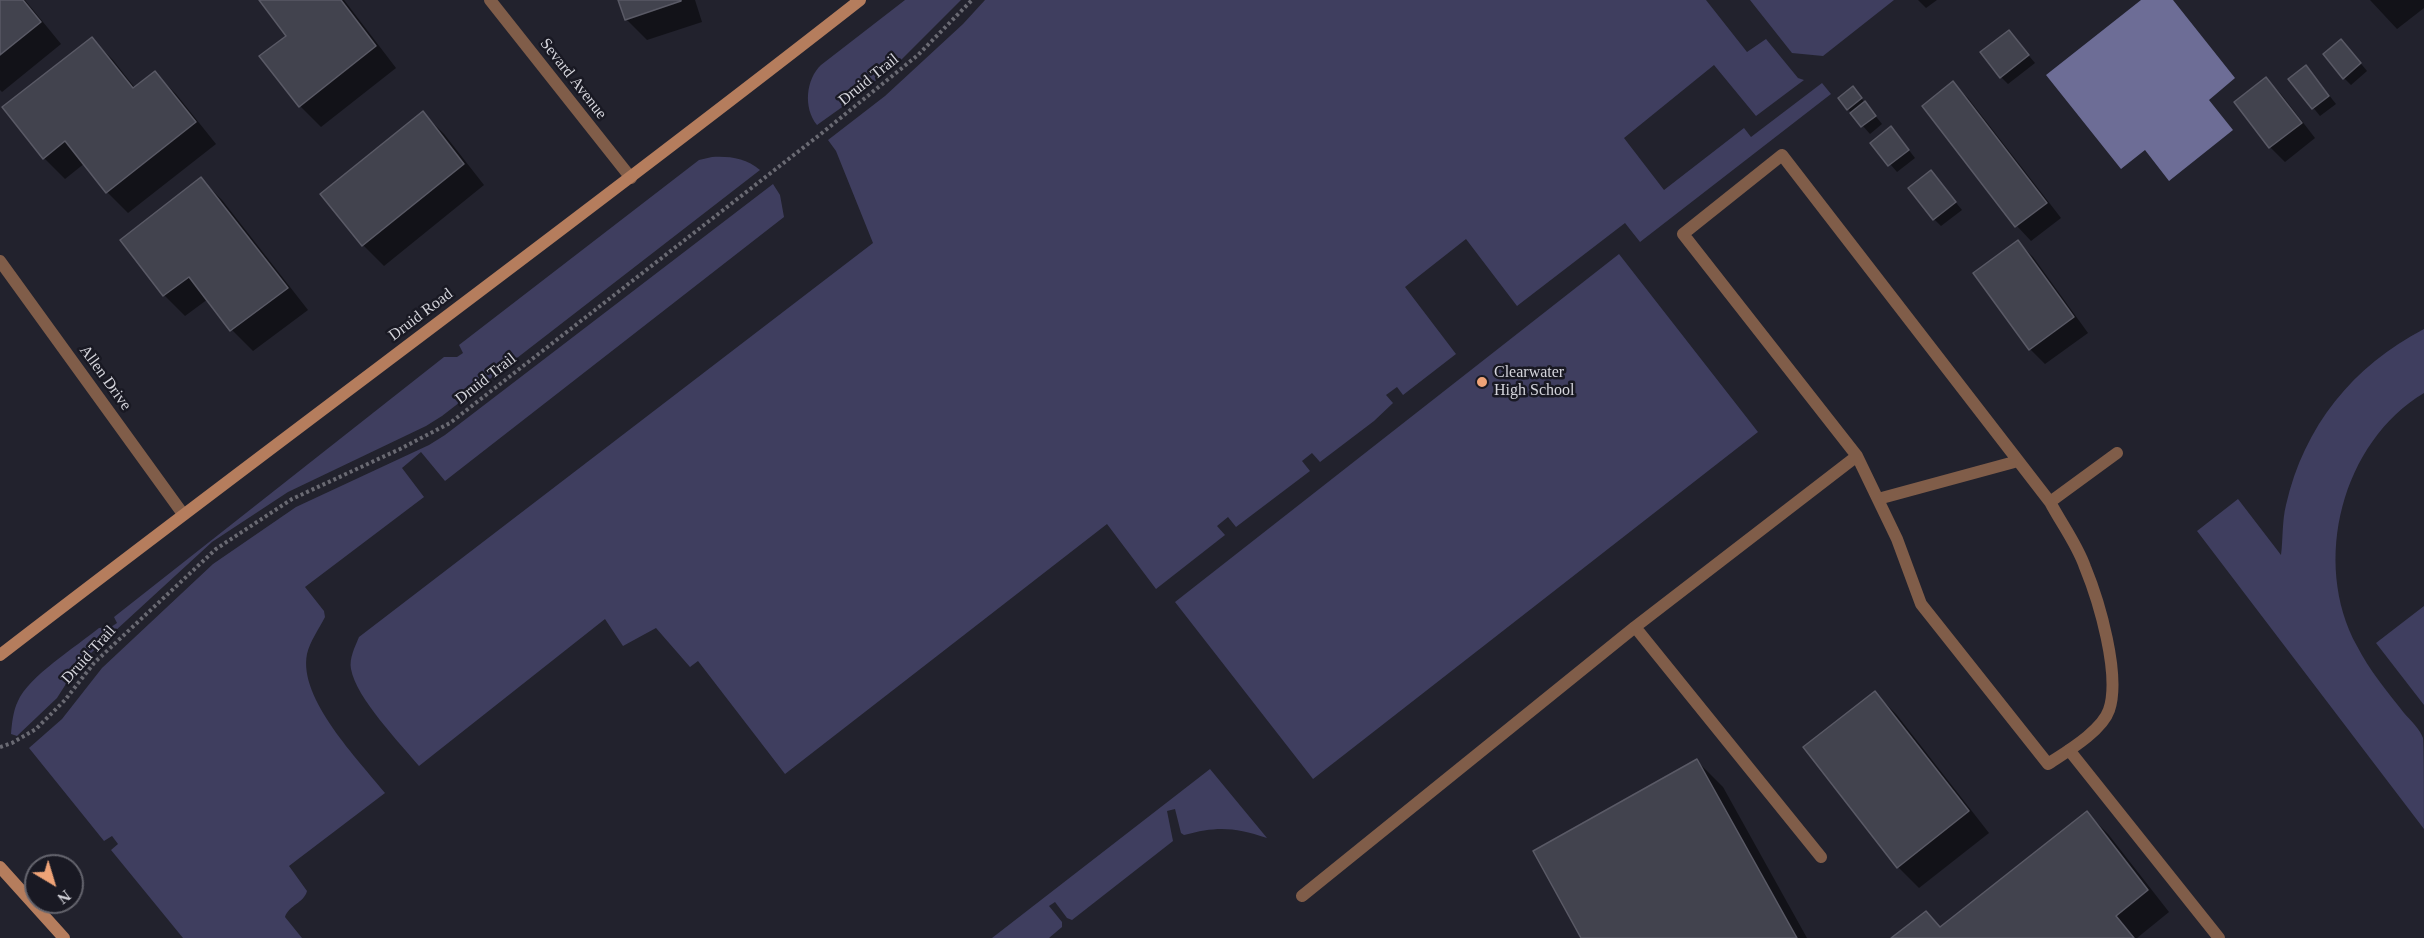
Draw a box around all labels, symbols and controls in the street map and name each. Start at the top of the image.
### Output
street label: Sevard Avenue [536,35,610,123]
street label: Druid Trail [835,50,903,110]
street label: Druid Road [385,285,457,345]
street label: Allen Drive [75,342,135,414]
street label: Druid Trail [452,349,520,409]
place label: Clearwater High School [1494,363,1574,401]
marker: Clearwater High School [1475,375,1489,389]
street label: Druid Trail [58,622,120,688]
north arrow [24,854,84,914]
text: N [54,887,74,907]

